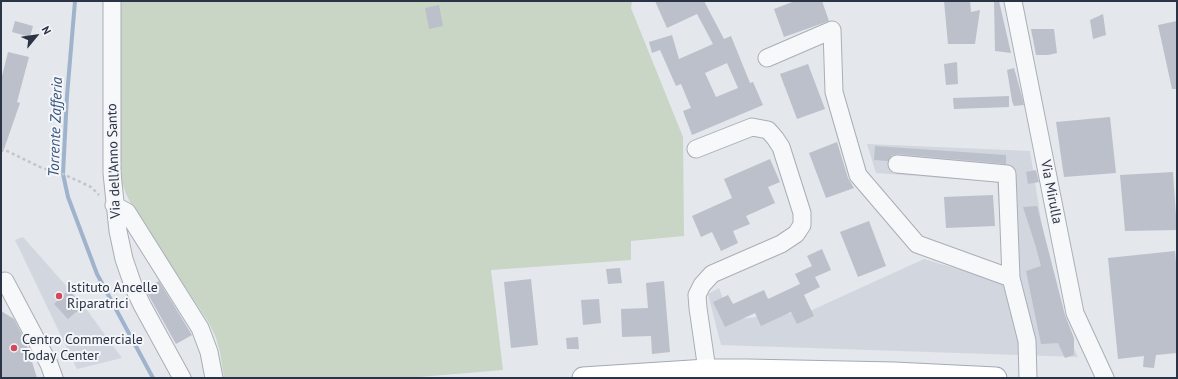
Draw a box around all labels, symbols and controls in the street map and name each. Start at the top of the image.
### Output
north arrow [16,16,56,56]
text: N [39,24,54,37]
water label: Torrente Zafferia [45,77,67,177]
street label: Via dell'Anno Santo [104,103,124,219]
street label: Via Mirulla [1037,159,1065,225]
place label: Istituto Ancelle Riparatrici [67,280,158,312]
marker: Istituto Ancelle Riparatrici [54,291,64,301]
place label: Centro Commerciale Today Center [22,332,143,364]
marker: Centro Commerciale Today Center [9,343,19,353]

